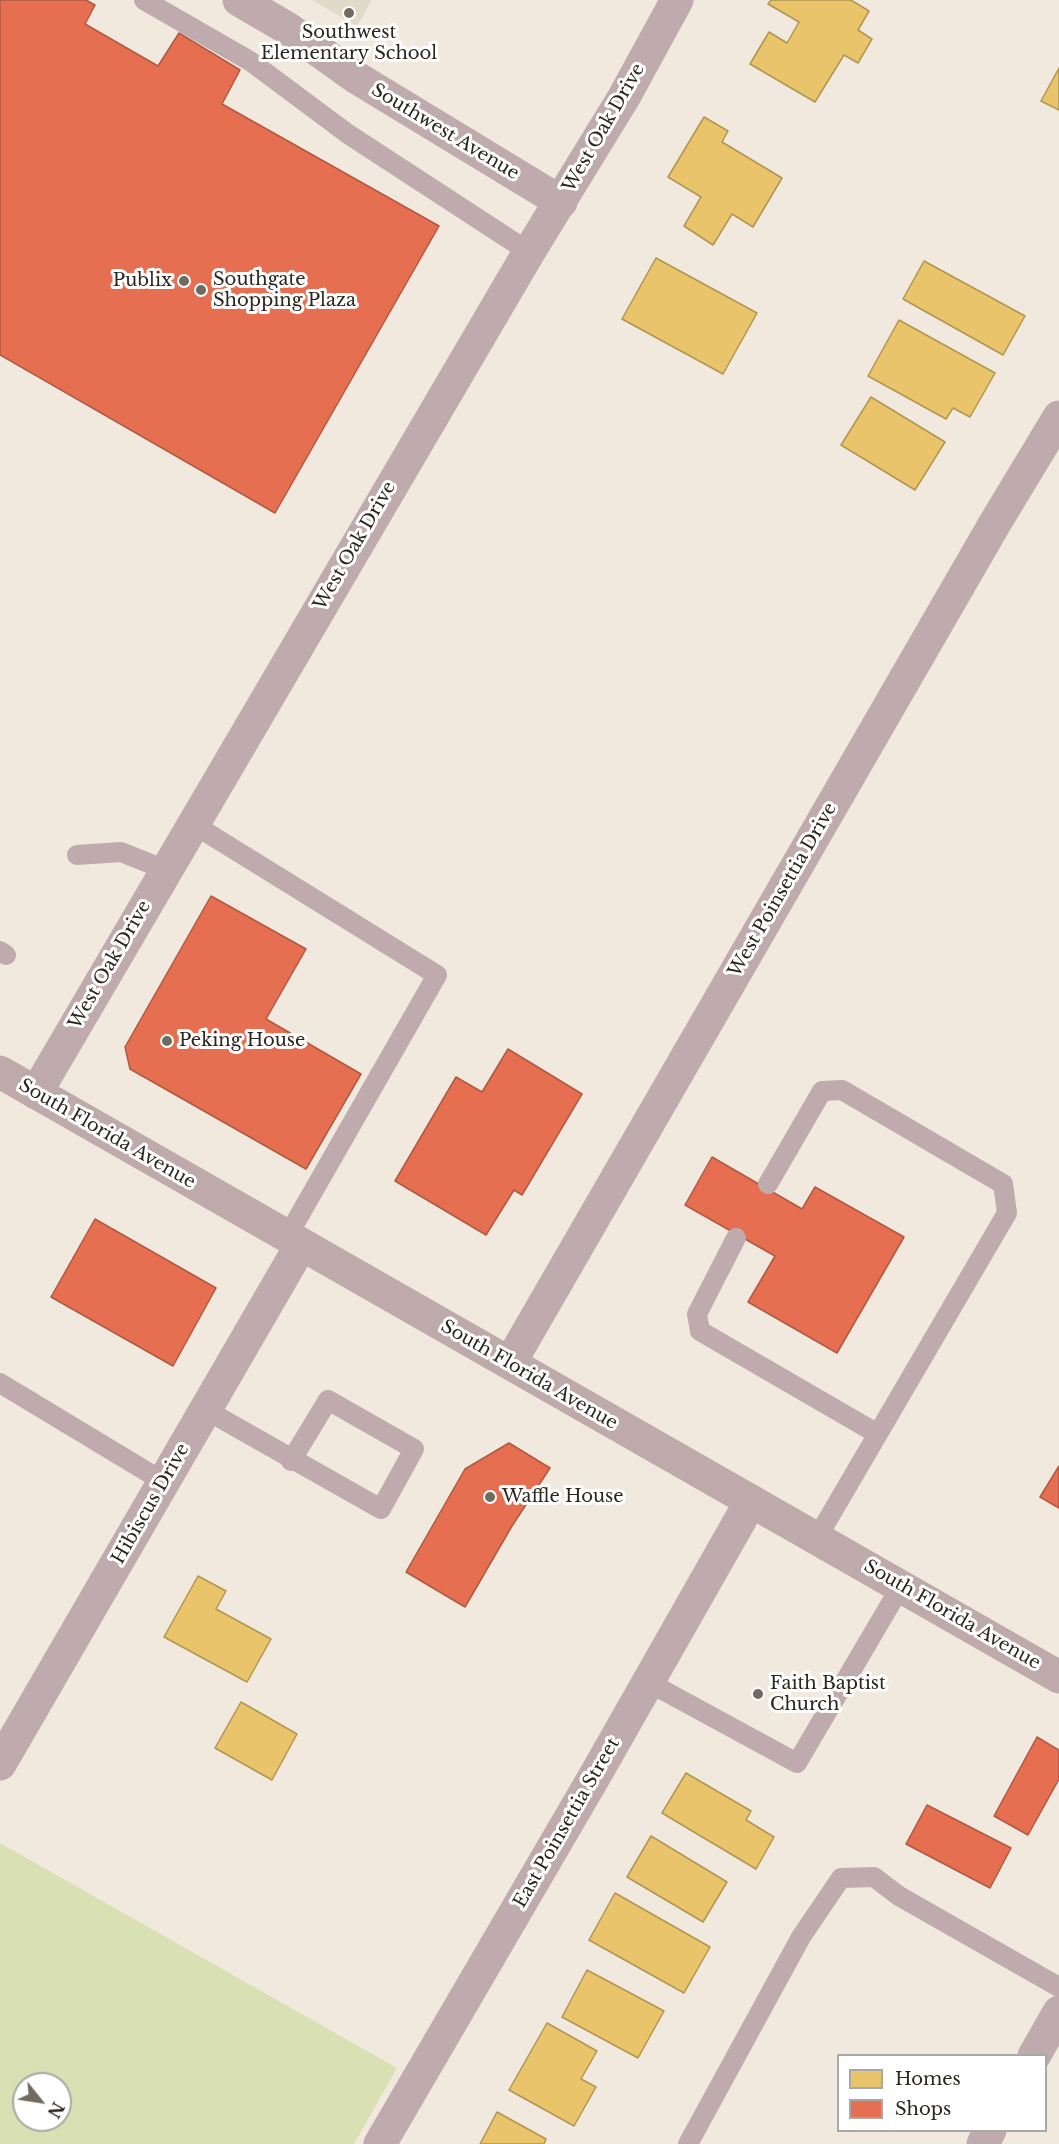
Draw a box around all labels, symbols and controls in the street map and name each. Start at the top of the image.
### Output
marker: Southwest Elementary School [342,6,356,20]
place label: Southwest Elementary School [261,22,437,64]
street label: West Oak Drive [558,60,650,196]
street label: Southwest Avenue [367,79,523,185]
place label: Southgate Shopping Plaza [213,269,356,312]
place label: Publix [113,270,172,292]
marker: Publix [177,274,191,288]
marker: Southgate Shopping Plaza [194,283,208,297]
street label: West Oak Drive [309,478,401,614]
street label: West Poinsettia Drive [724,799,842,981]
street label: West Oak Drive [64,897,156,1033]
place label: Peking House [179,1030,305,1052]
marker: Peking House [160,1034,174,1048]
street label: South Florida Avenue [15,1075,199,1193]
street label: South Florida Avenue [437,1316,621,1434]
street label: Hibiscus Drive [108,1440,194,1568]
place label: Waffle House [502,1486,623,1508]
marker: Waffle House [483,1490,497,1504]
street label: South Florida Avenue [860,1556,1044,1674]
place label: Faith Baptist Church [770,1673,886,1716]
marker: Faith Baptist Church [751,1687,765,1701]
street label: East Poinsettia Street [509,1734,625,1912]
legend [837,2054,1047,2132]
text: Homes [895,2068,961,2090]
north arrow [12,2072,72,2132]
text: N [43,2098,68,2122]
text: Shops [895,2098,951,2120]

